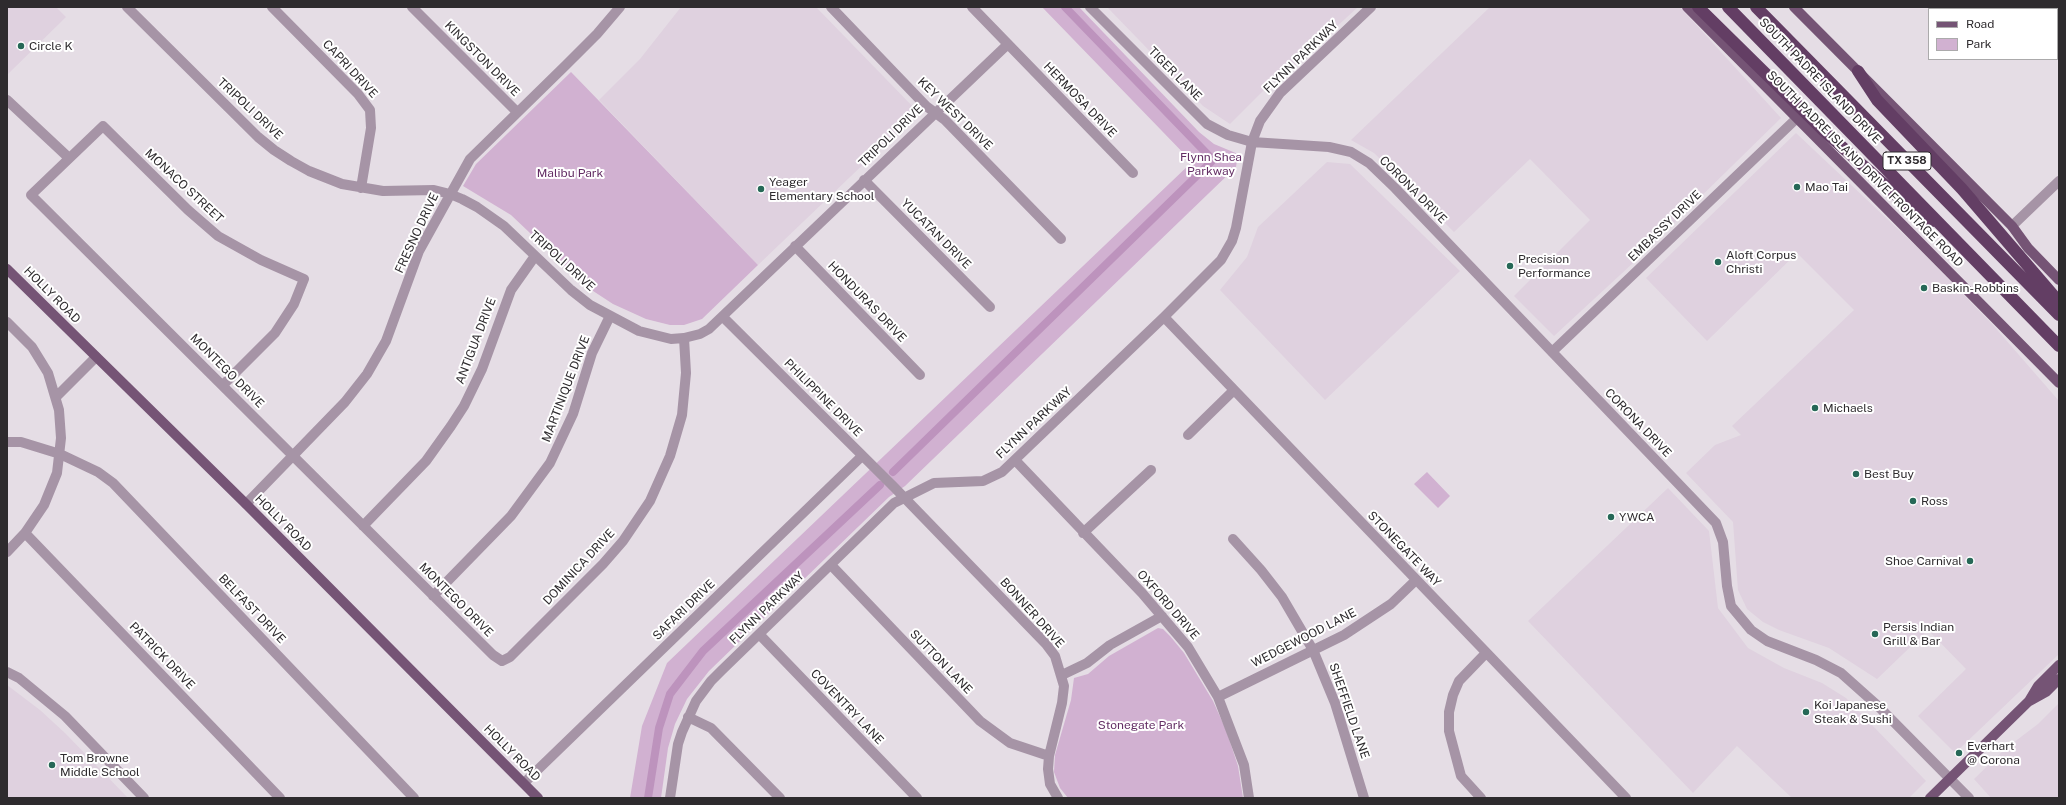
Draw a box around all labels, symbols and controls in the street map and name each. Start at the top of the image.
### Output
legend [1928,8,2058,60]
street label: SOUTH PADRE ISLAND DRIVE [1756,15,1884,147]
text: Road [1966,17,1994,31]
street label: KINGSTON DRIVE [441,18,523,100]
street label: FLYNN PARKWAY [1261,18,1341,96]
street label: CAPRI DRIVE [319,37,381,101]
text: Park [1966,37,1992,51]
place label: Circle K [29,39,73,53]
marker: Circle K [16,41,26,51]
street label: TIGER LANE [1145,44,1205,104]
street label: HERMOSA DRIVE [1040,59,1120,141]
street label: SOUTH PADRE ISLAND DRIVE FRONTAGE ROAD [1764,68,1966,270]
street label: TRIPOLI DRIVE [214,75,286,143]
street label: KEY WEST DRIVE [915,75,995,153]
street label: TRIPOLI DRIVE [856,102,926,170]
street label: MONACO STREET [142,146,226,226]
park label: Flynn Shea Parkway [1180,150,1242,178]
road number: TX 358 [1883,152,1931,170]
street label: CORONA DRIVE [1376,153,1450,227]
park label: Malibu Park [537,166,603,180]
place label: Yeager Elementary School [769,175,874,203]
place label: Mao Tai [1805,180,1848,194]
marker: Mao Tai [1792,182,1802,192]
marker: Yeager Elementary School [756,184,766,194]
street label: EMBASSY DRIVE [1626,188,1704,264]
street label: FRESNO DRIVE [392,191,442,275]
street label: YUCATAN DRIVE [898,196,974,272]
street label: TRIPOLI DRIVE [526,228,598,294]
place label: Aloft Corpus Christi [1726,248,1796,276]
place label: Precision Performance [1518,252,1590,280]
marker: Aloft Corpus Christi [1713,257,1723,267]
street label: HONDURAS DRIVE [825,259,909,345]
marker: Precision Performance [1505,261,1515,271]
street label: HOLLY ROAD [21,264,83,326]
place label: Baskin-Robbins [1932,281,2019,295]
marker: Baskin-Robbins [1919,283,1929,293]
street label: ANTIGUA DRIVE [453,296,499,386]
street label: MONTEGO DRIVE [187,331,267,411]
street label: MARTINIQUE DRIVE [539,334,593,444]
street label: PHILIPPINE DRIVE [781,356,865,440]
street label: FLYNN PARKWAY [993,384,1075,462]
street label: CORONA DRIVE [1602,386,1674,460]
place label: Michaels [1823,401,1873,415]
marker: Michaels [1810,403,1820,413]
place label: Best Buy [1864,467,1914,481]
marker: Best Buy [1851,469,1861,479]
street label: HOLLY ROAD [252,492,314,554]
place label: Ross [1921,494,1948,508]
marker: Ross [1908,496,1918,506]
street label: STONEGATE WAY [1364,508,1444,590]
place label: YWCA [1619,510,1655,524]
marker: YWCA [1606,512,1616,522]
street label: DOMINICA DRIVE [540,526,618,608]
place label: Shoe Carnival [1885,554,1962,568]
marker: Shoe Carnival [1965,556,1975,566]
street label: MONTEGO DRIVE [416,560,496,640]
street label: OXFORD DRIVE [1134,567,1202,643]
street label: FLYNN PARKWAY [727,569,807,647]
street label: BELFAST DRIVE [215,571,289,647]
street label: BONNER DRIVE [997,575,1067,651]
street label: SAFARI DRIVE [650,577,718,643]
street label: WEDGEWOOD LANE [1249,605,1359,671]
street label: PATRICK DRIVE [126,619,198,693]
place label: Persis Indian Grill & Bar [1883,620,1954,648]
street label: SUTTON LANE [907,627,975,697]
marker: Persis Indian Grill & Bar [1870,629,1880,639]
street label: SHEFFIELD LANE [1326,661,1372,761]
street label: COVENTRY LANE [807,666,887,748]
place label: Koi Japanese Steak & Sushi [1814,698,1892,726]
marker: Koi Japanese Steak & Sushi [1801,707,1811,717]
park label: Stonegate Park [1098,718,1184,732]
street label: HOLLY ROAD [481,722,543,784]
place label: Everhart @ Corona [1967,739,2020,767]
marker: Everhart @ Corona [1954,748,1964,758]
place label: Tom Browne Middle School [60,751,140,779]
marker: Tom Browne Middle School [47,760,57,770]

